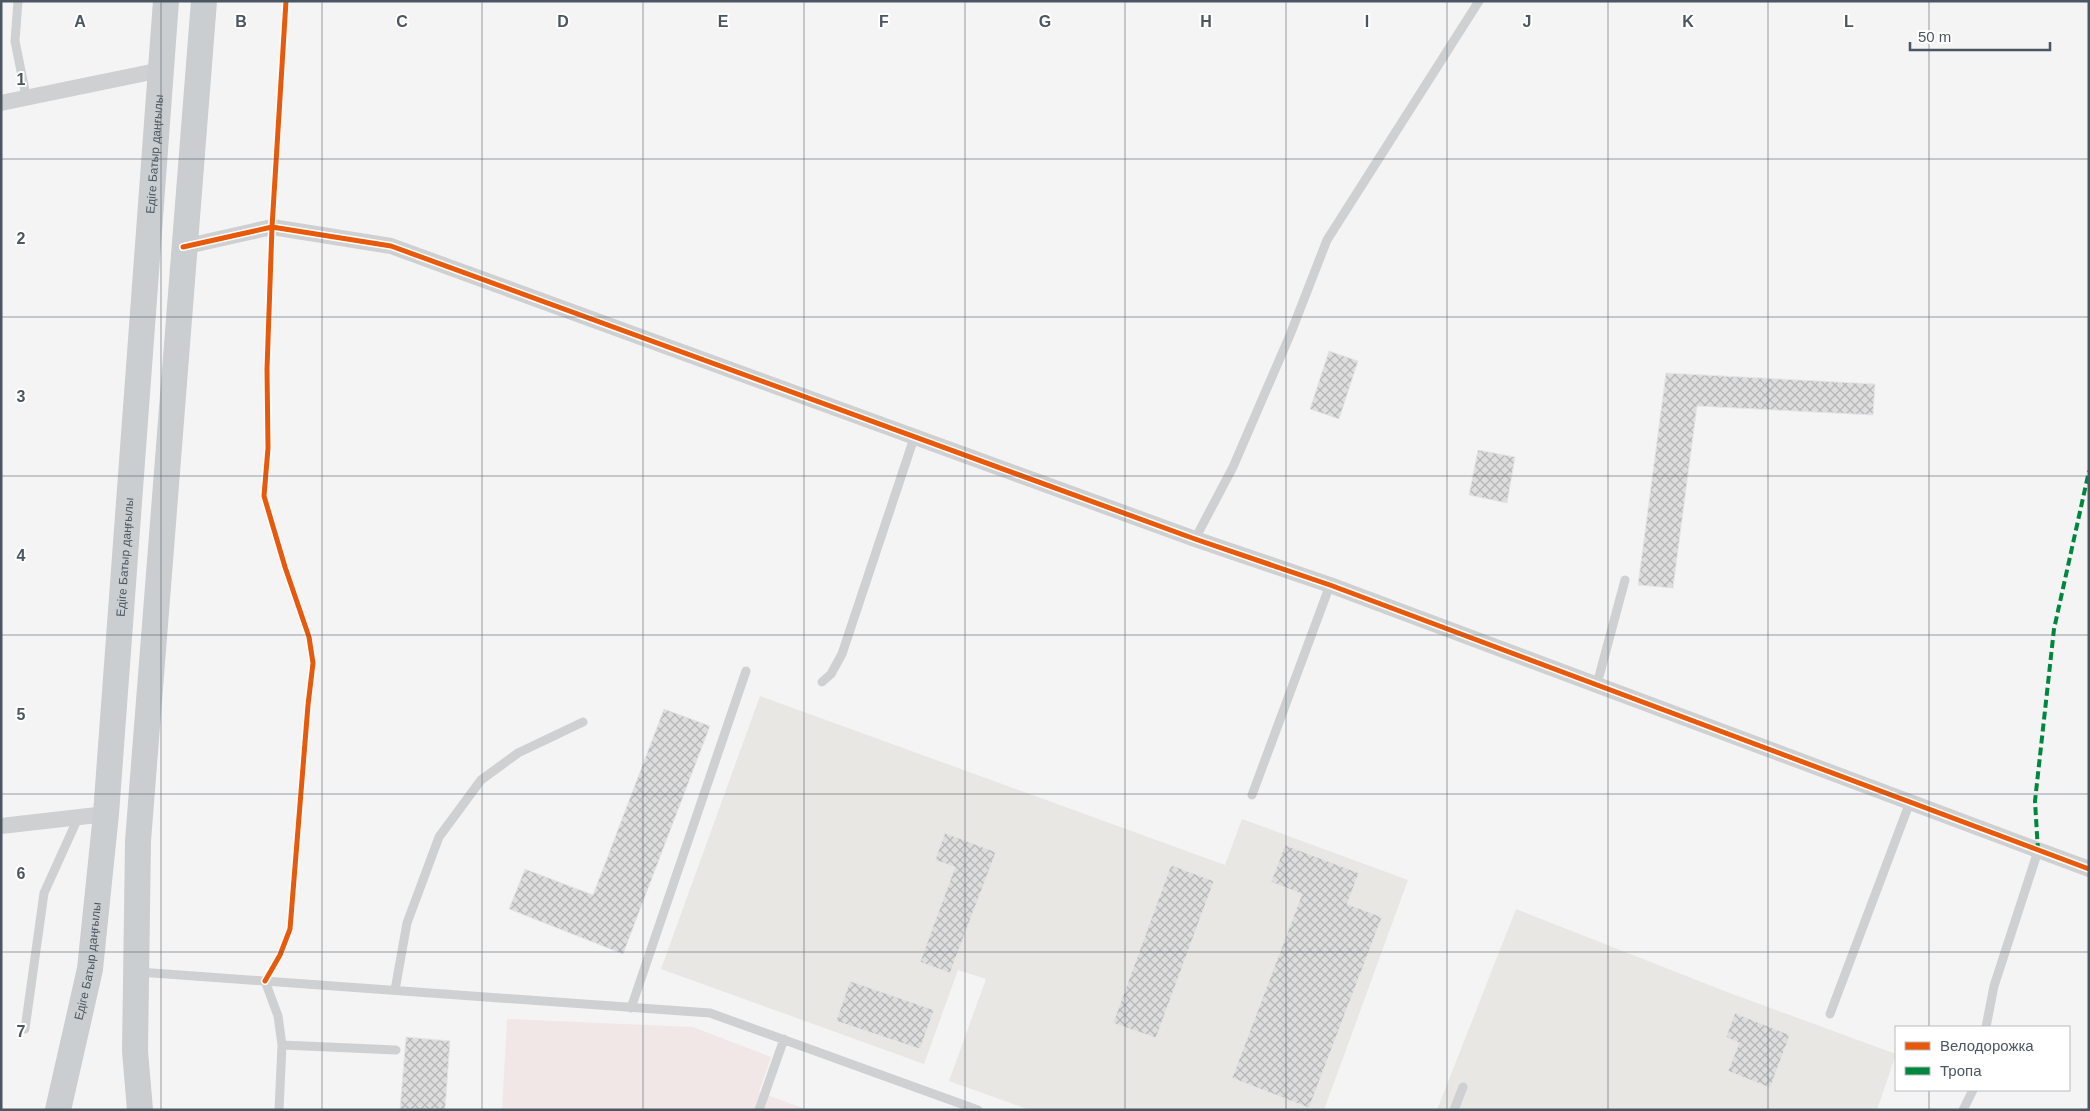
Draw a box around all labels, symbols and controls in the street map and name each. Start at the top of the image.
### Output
text: A [74,13,86,30]
text: B [235,13,247,30]
text: C [396,13,408,30]
text: D [557,13,569,30]
text: E [718,13,729,30]
text: F [879,13,889,30]
text: G [1039,13,1051,30]
text: H [1200,13,1212,30]
text: I [1365,13,1369,30]
text: J [1523,13,1531,30]
text: K [1682,13,1694,30]
text: L [1844,13,1854,30]
scale bar [1910,20,2050,52]
text: 50 m [1918,28,1951,45]
text: 1 [17,71,26,88]
street label: Едіге Батыр даңғылы [143,94,166,214]
text: 2 [17,230,26,247]
text: 3 [17,388,26,405]
street label: Едіге Батыр даңғылы [114,497,136,617]
text: 4 [17,547,26,564]
text: 5 [17,706,26,723]
text: 6 [17,865,26,882]
street label: Едіге Батыр даңғылы [72,902,104,1021]
text: 7 [17,1023,26,1040]
legend [1895,1026,2070,1091]
text: Велодорожка [1940,1037,2034,1054]
text: Тропа [1940,1062,1982,1079]

